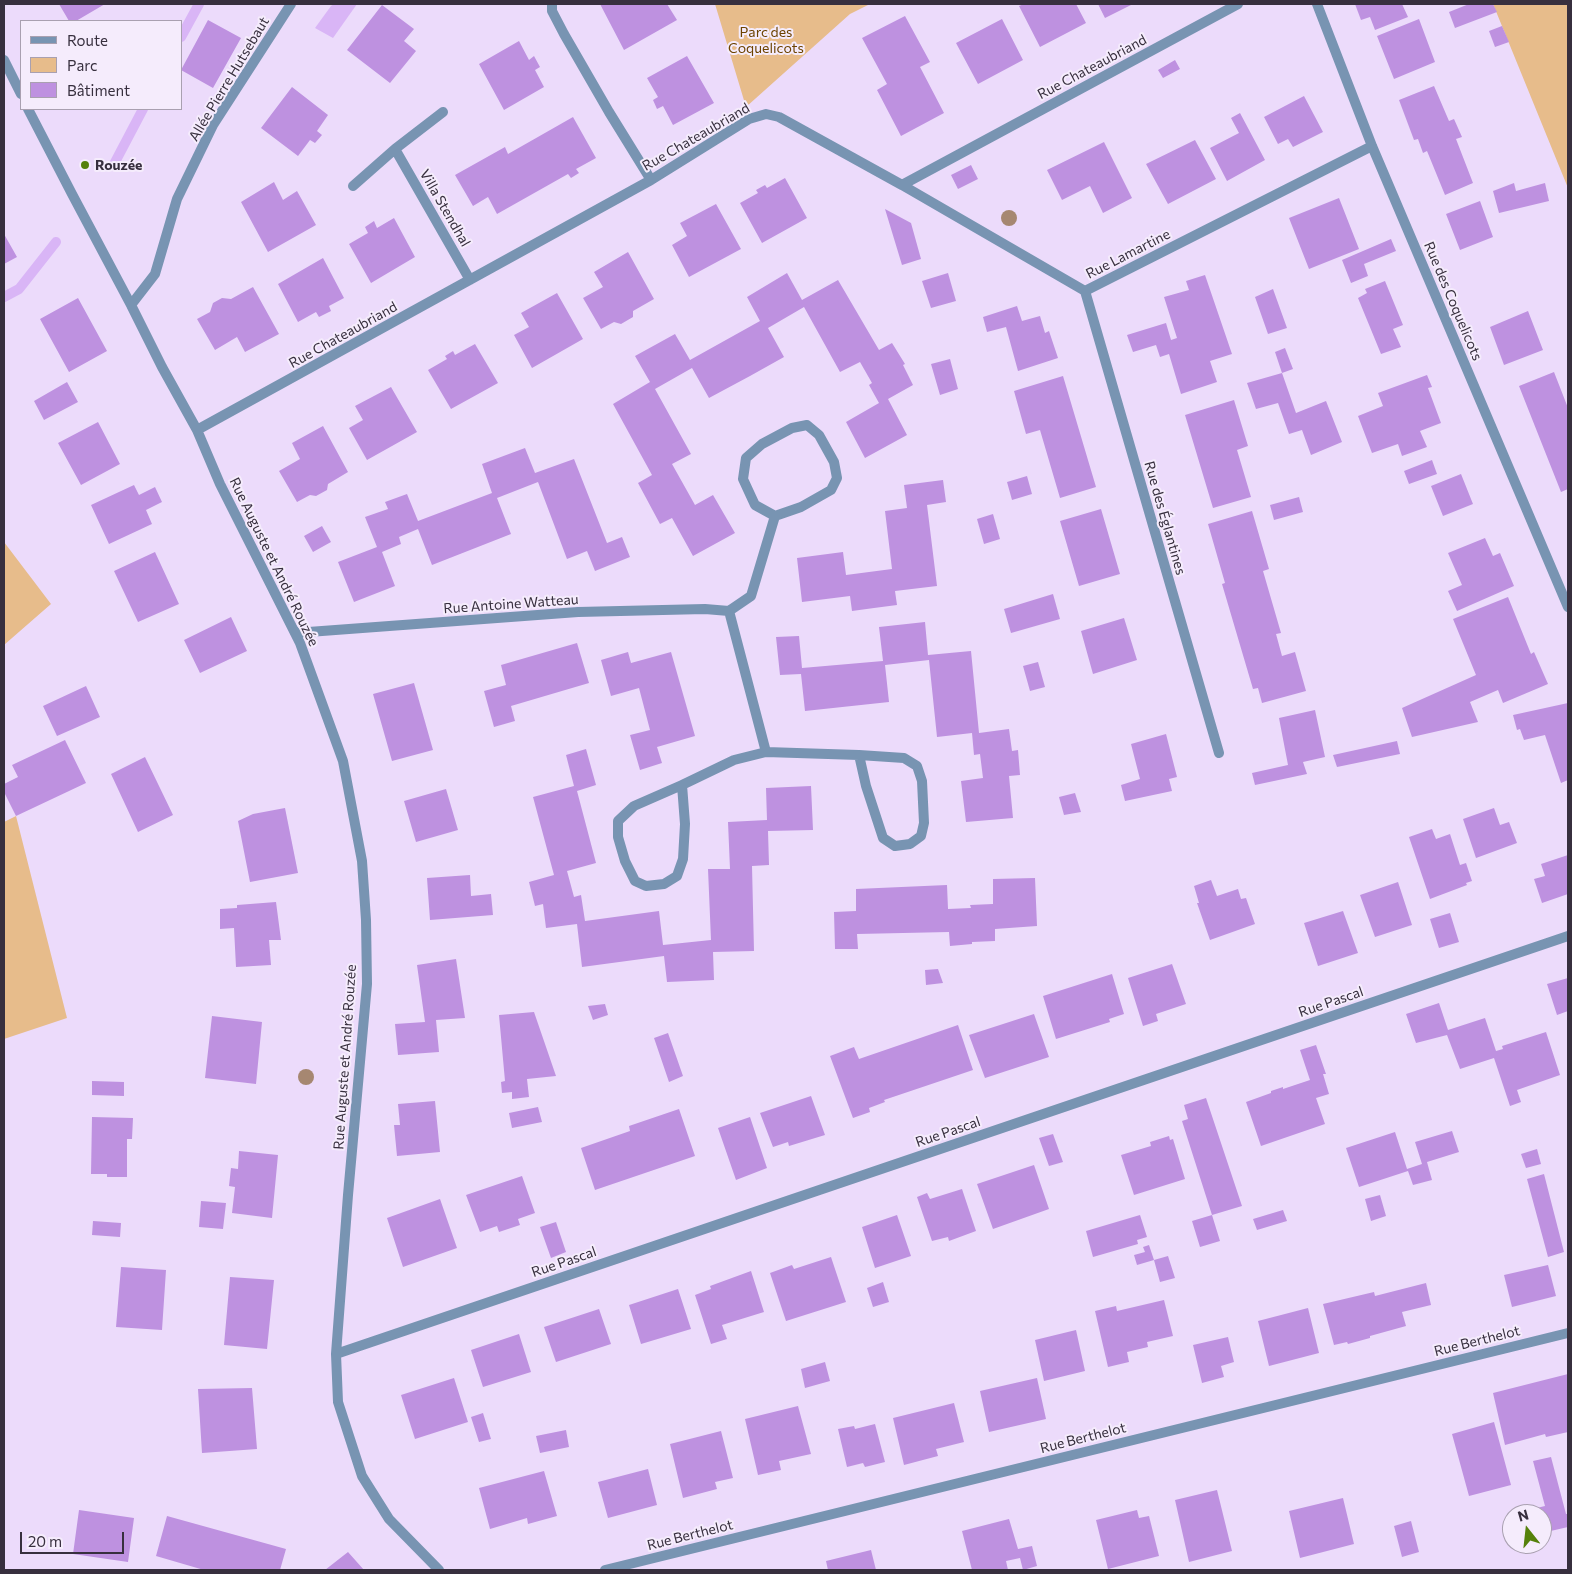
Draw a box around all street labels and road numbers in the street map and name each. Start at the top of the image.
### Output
street label: Allée Pierre Hutsebaut [185,14,273,144]
street label: Rue Chateaubriand [1035,31,1149,103]
street label: Rue Chateaubriand [639,99,753,175]
street label: Villa Stendhal [416,166,474,250]
street label: Rue Lamartine [1083,226,1173,282]
street label: Rue des Coquelicots [1420,239,1486,363]
street label: Rue Chateaubriand [286,298,400,372]
street label: Rue des Églantines [1141,459,1189,577]
street label: Rue Auguste et André Rouzée [226,475,322,649]
street label: Rue Antoine Watteau [443,591,579,617]
street label: Rue Auguste et André Rouzée [330,964,360,1150]
street label: Rue Pascal [1296,983,1366,1021]
street label: Rue Pascal [913,1113,983,1151]
street label: Rue Pascal [529,1243,599,1281]
street label: Rue Berthelot [1432,1322,1522,1360]
street label: Rue Berthelot [1038,1419,1128,1457]
street label: Rue Berthelot [645,1516,735,1554]

